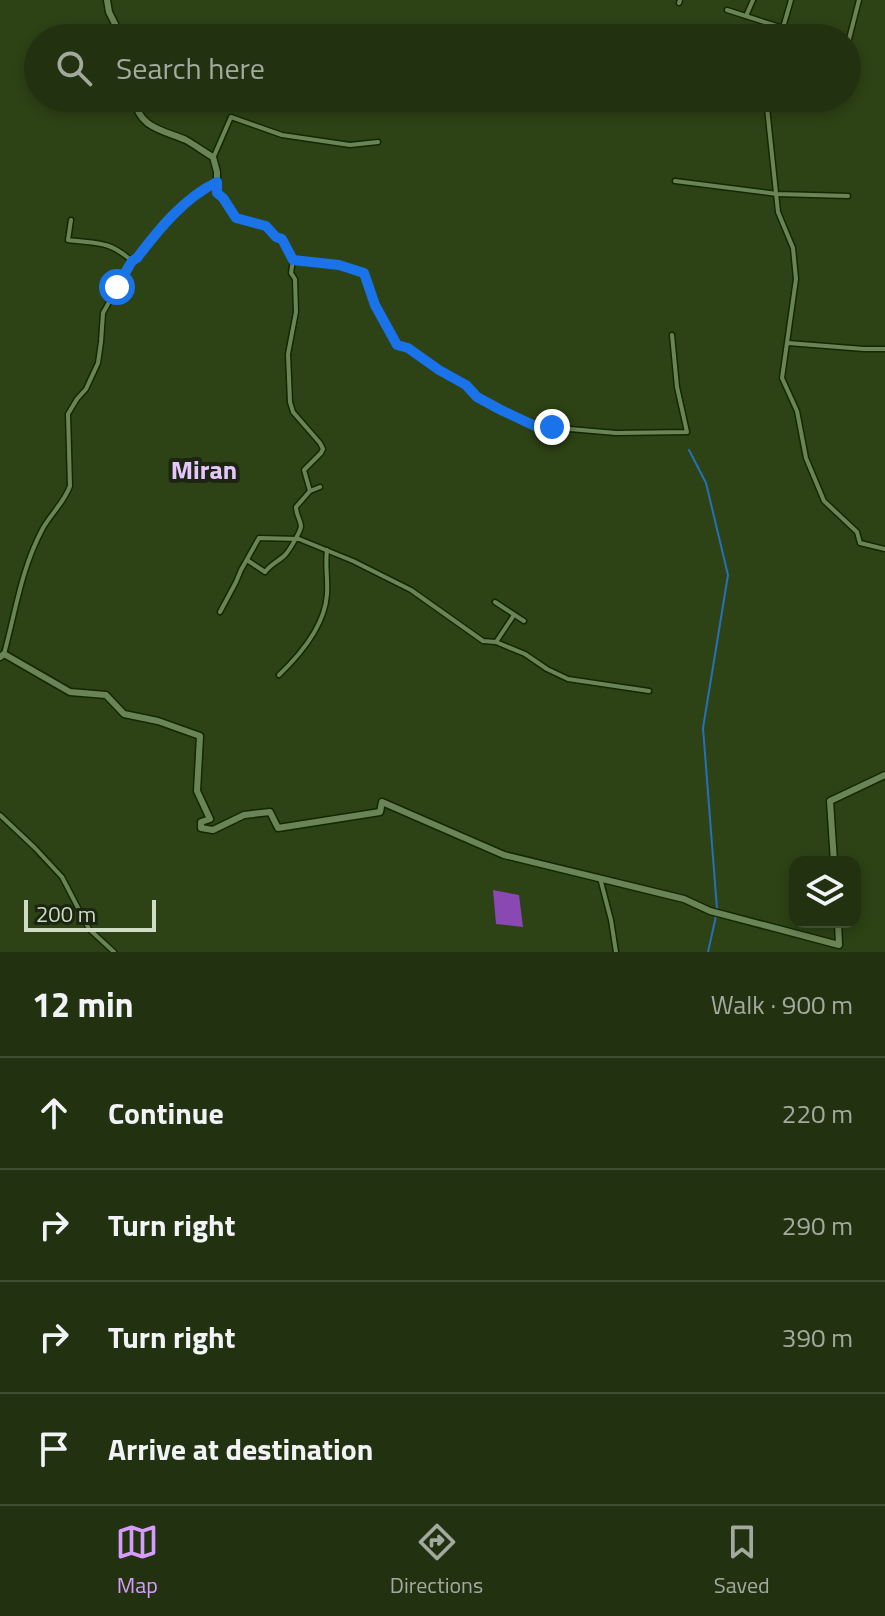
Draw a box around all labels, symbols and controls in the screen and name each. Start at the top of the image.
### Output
search box [24,24,861,112]
text: Search here [116,45,265,91]
icon: search [52,46,96,90]
route start [99,269,135,305]
route end [534,409,570,445]
district label: Miran [171,450,237,489]
map controls [789,856,861,928]
button: layers [789,856,861,928]
scale bar [24,896,156,932]
text: 200 m [36,897,96,931]
text: 12 min [32,978,134,1030]
text: Walk · 900 m [711,985,853,1024]
text: Continue [108,1090,224,1136]
icon: ahead [32,1091,76,1135]
text: 220 m [782,1094,853,1133]
text: Turn right [108,1202,236,1248]
icon: right [32,1203,76,1247]
text: 290 m [782,1206,853,1245]
text: Turn right [108,1314,236,1360]
icon: right [32,1315,76,1359]
text: 390 m [782,1318,853,1357]
text: Arrive at destination [108,1426,373,1472]
icon: arrive [32,1427,76,1471]
tab: Map [115,1520,159,1602]
tab: Directions [390,1520,483,1602]
tab: Saved [714,1520,770,1602]

